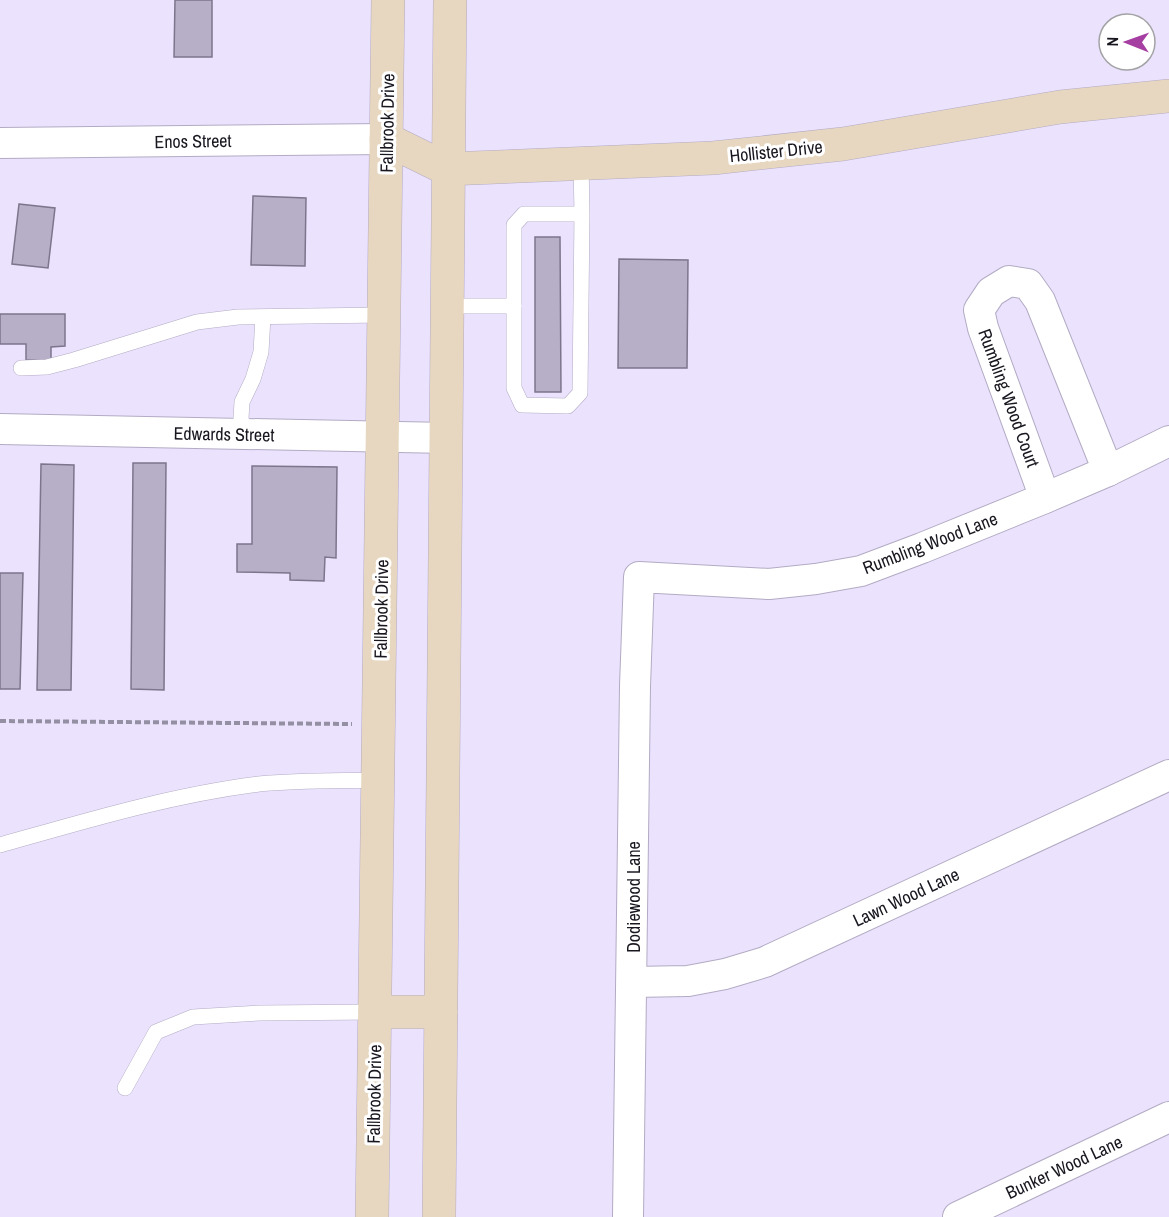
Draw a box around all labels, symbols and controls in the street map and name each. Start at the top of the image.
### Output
north arrow [1097,12,1157,72]
text: N [1101,37,1123,47]
street label: Fallbrook Drive [374,73,400,173]
street label: Enos Street [154,128,232,154]
street label: Hollister Drive [728,134,824,168]
street label: Rumbling Wood Court [972,325,1046,471]
street label: Edwards Street [173,421,275,447]
street label: Rumbling Wood Lane [859,506,1001,580]
street label: Fallbrook Drive [368,559,394,659]
street label: Dodiewood Lane [621,841,646,953]
street label: Lawn Wood Lane [849,861,963,933]
street label: Fallbrook Drive [361,1044,387,1144]
street label: Bunker Wood Lane [1002,1129,1126,1205]

